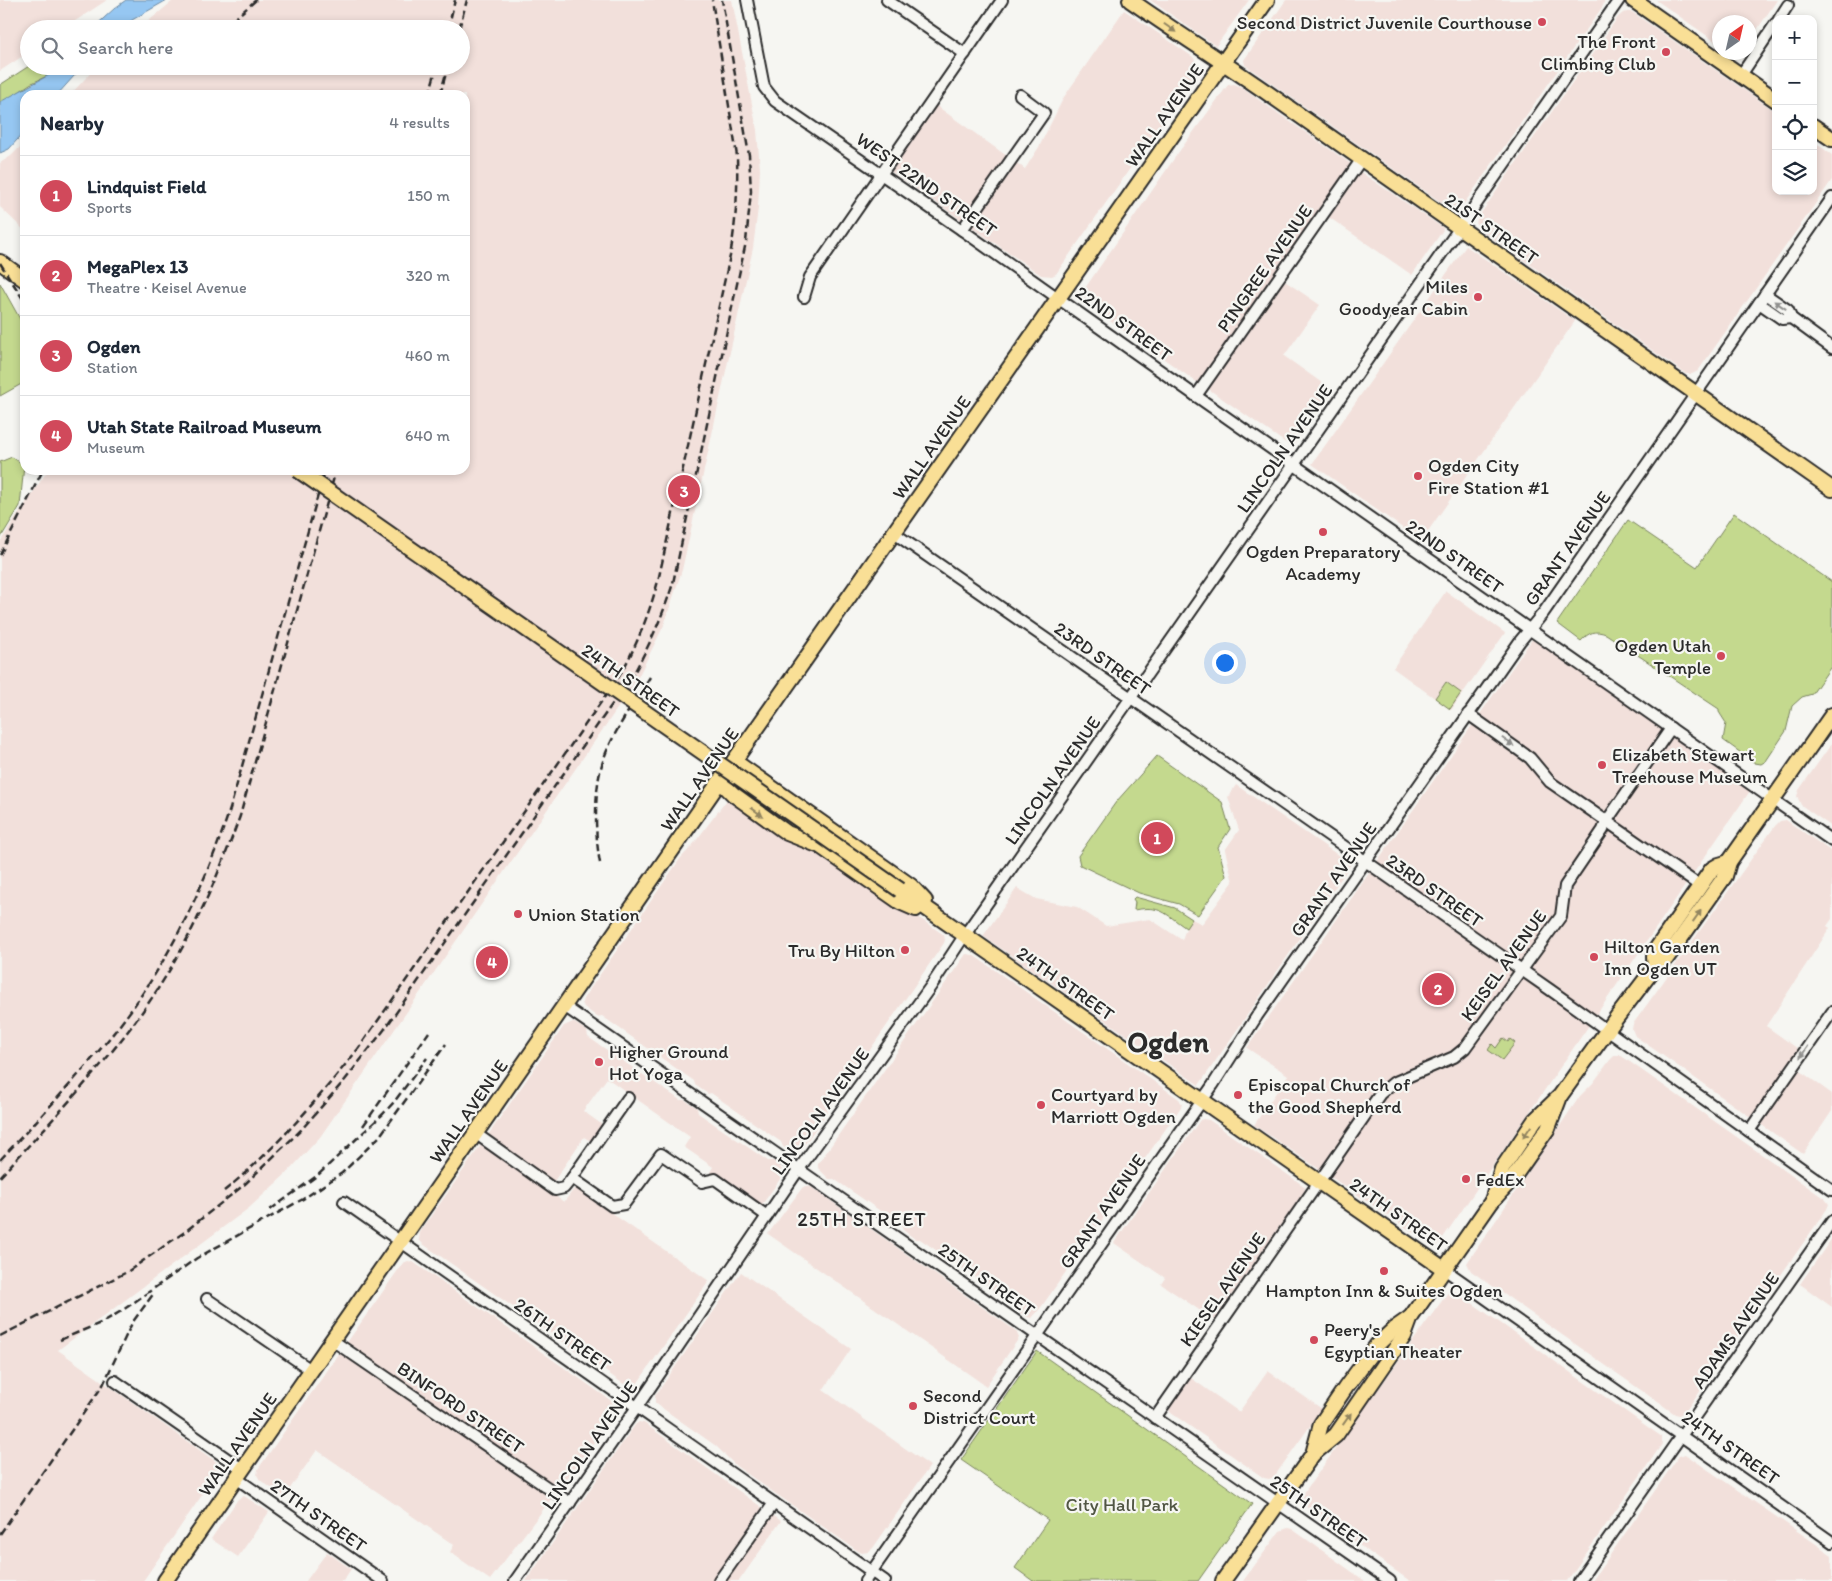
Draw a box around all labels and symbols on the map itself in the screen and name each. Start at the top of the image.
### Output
place label: Second District Juvenile Courthouse [1237,11,1532,34]
north arrow [1712,15,1757,60]
marker: Second District Juvenile Courthouse [1536,16,1548,28]
one-way arrow [1163,23,1177,33]
place label: The Front Climbing Club [1541,30,1656,75]
marker: The Front Climbing Club [1660,46,1672,58]
street label: WALL AVENUE [1120,59,1209,172]
street label: WEST 22ND STREET [852,127,1002,242]
street label: 21ST STREET [1440,188,1543,269]
street label: PINGREE AVENUE [1212,200,1317,337]
place label: Miles Goodyear Cabin [1339,275,1468,320]
street label: 22ND STREET [1071,281,1177,366]
marker: Miles Goodyear Cabin [1472,291,1484,303]
one-way arrow [1773,300,1787,310]
street label: LINCOLN AVENUE [1231,379,1337,517]
street label: WALL AVENUE [887,391,976,504]
place label: Ogden City Fire Station #1 [1428,454,1549,499]
marker: Ogden City Fire Station #1 [1412,470,1424,482]
pin: 3 [668,472,700,510]
street label: GRANT AVENUE [1519,486,1616,610]
street label: 22ND STREET [1401,514,1508,599]
marker: Ogden Preparatory Academy [1317,526,1329,538]
place label: Ogden Preparatory Academy [1246,540,1400,585]
street label: 23RD STREET [1050,617,1156,700]
place label: Ogden Utah Temple [1614,634,1711,679]
street label: 24TH STREET [577,638,684,723]
your location [1212,650,1238,676]
marker: Ogden Utah Temple [1715,650,1727,662]
street label: LINCOLN AVENUE [999,711,1105,849]
street label: WALL AVENUE [655,723,744,836]
one-way arrow [1502,737,1515,747]
place label: Elizabeth Stewart Treehouse Museum [1612,743,1768,788]
marker: Elizabeth Stewart Treehouse Museum [1596,759,1608,771]
one-way arrow [751,807,764,817]
street label: GRANT AVENUE [1285,817,1382,941]
pin: 1 [1141,819,1173,857]
street label: 23RD STREET [1382,849,1488,932]
place label: Union Station [528,903,640,926]
street label: KEISEL AVENUE [1455,905,1551,1025]
marker: Union Station [512,908,524,920]
one-way arrow [1692,909,1702,923]
place label: Hilton Garden Inn Ogden UT [1604,935,1720,980]
place label: Tru By Hilton [788,939,895,962]
street label: 24TH STREET [1012,941,1119,1026]
pin: 4 [476,943,508,981]
marker: Tru By Hilton [899,944,911,956]
marker: Hilton Garden Inn Ogden UT [1588,951,1600,963]
pin: 2 [1422,970,1454,1008]
district label: Ogden [1127,1024,1209,1060]
place label: Higher Ground Hot Yoga [609,1040,729,1085]
street label: LINCOLN AVENUE [766,1043,874,1180]
one-way arrow [1799,1045,1809,1059]
street label: WALL AVENUE [424,1055,513,1168]
marker: Higher Ground Hot Yoga [593,1056,605,1068]
place label: Episcopal Church of the Good Shepherd [1248,1073,1411,1118]
place label: Courtyard by Marriott Ogden [1051,1083,1176,1128]
marker: Episcopal Church of the Good Shepherd [1232,1089,1244,1101]
marker: Courtyard by Marriott Ogden [1035,1099,1047,1111]
one-way arrow [1522,1125,1532,1138]
street label: GRANT AVENUE [1054,1149,1151,1273]
place label: FedEx [1476,1168,1524,1191]
street label: 24TH STREET [1345,1172,1452,1257]
marker: FedEx [1460,1173,1472,1185]
district label: 25TH STREET [797,1207,927,1231]
street label: KIESEL AVENUE [1175,1228,1270,1351]
street label: 25TH STREET [934,1238,1040,1321]
marker: Hampton Inn & Suites Ogden [1378,1265,1390,1277]
street label: ADAMS AVENUE [1687,1268,1784,1393]
place label: Hampton Inn & Suites Ogden [1265,1279,1503,1302]
street label: 26TH STREET [510,1293,616,1376]
place label: Peery's Egyptian Theater [1324,1318,1463,1363]
marker: Peery's Egyptian Theater [1308,1334,1320,1346]
street label: BINFORD STREET [393,1356,529,1459]
street label: LINCOLN AVENUE [536,1376,642,1514]
place label: Second District Court [923,1384,1036,1429]
street label: WALL AVENUE [193,1388,282,1501]
marker: Second District Court [907,1400,919,1412]
street label: 24TH STREET [1677,1405,1784,1490]
one-way arrow [1342,1412,1351,1426]
street label: 25TH STREET [1266,1470,1372,1553]
street label: 27TH STREET [266,1474,372,1557]
park label: City Hall Park [1066,1493,1179,1516]

